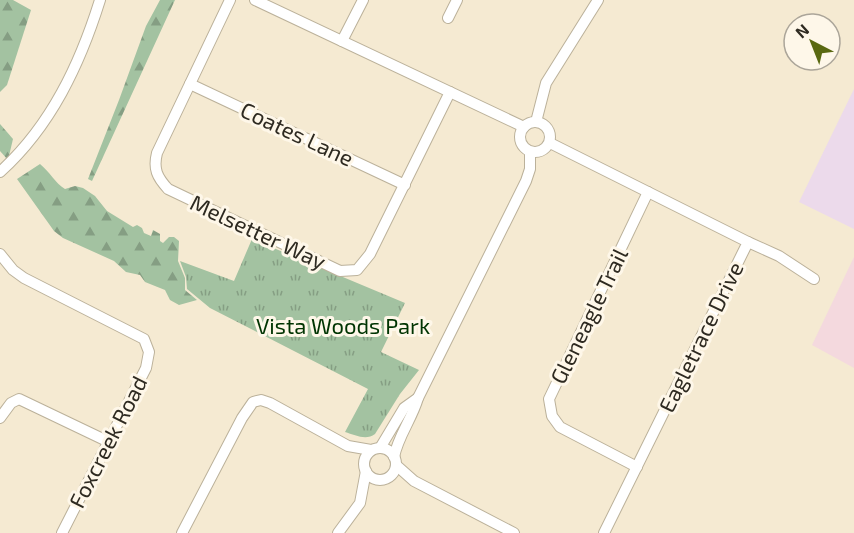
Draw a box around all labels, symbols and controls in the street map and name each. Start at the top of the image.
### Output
north arrow [782,12,842,72]
text: N [791,20,812,41]
street label: Coates Lane [237,96,358,171]
street label: Melsetter Way [187,188,331,274]
street label: Gleneagle Trail [544,243,632,388]
street label: Eagletrace Drive [653,257,748,416]
park label: Vista Woods Park [256,312,430,338]
street label: Foxcreek Road [63,371,152,512]

